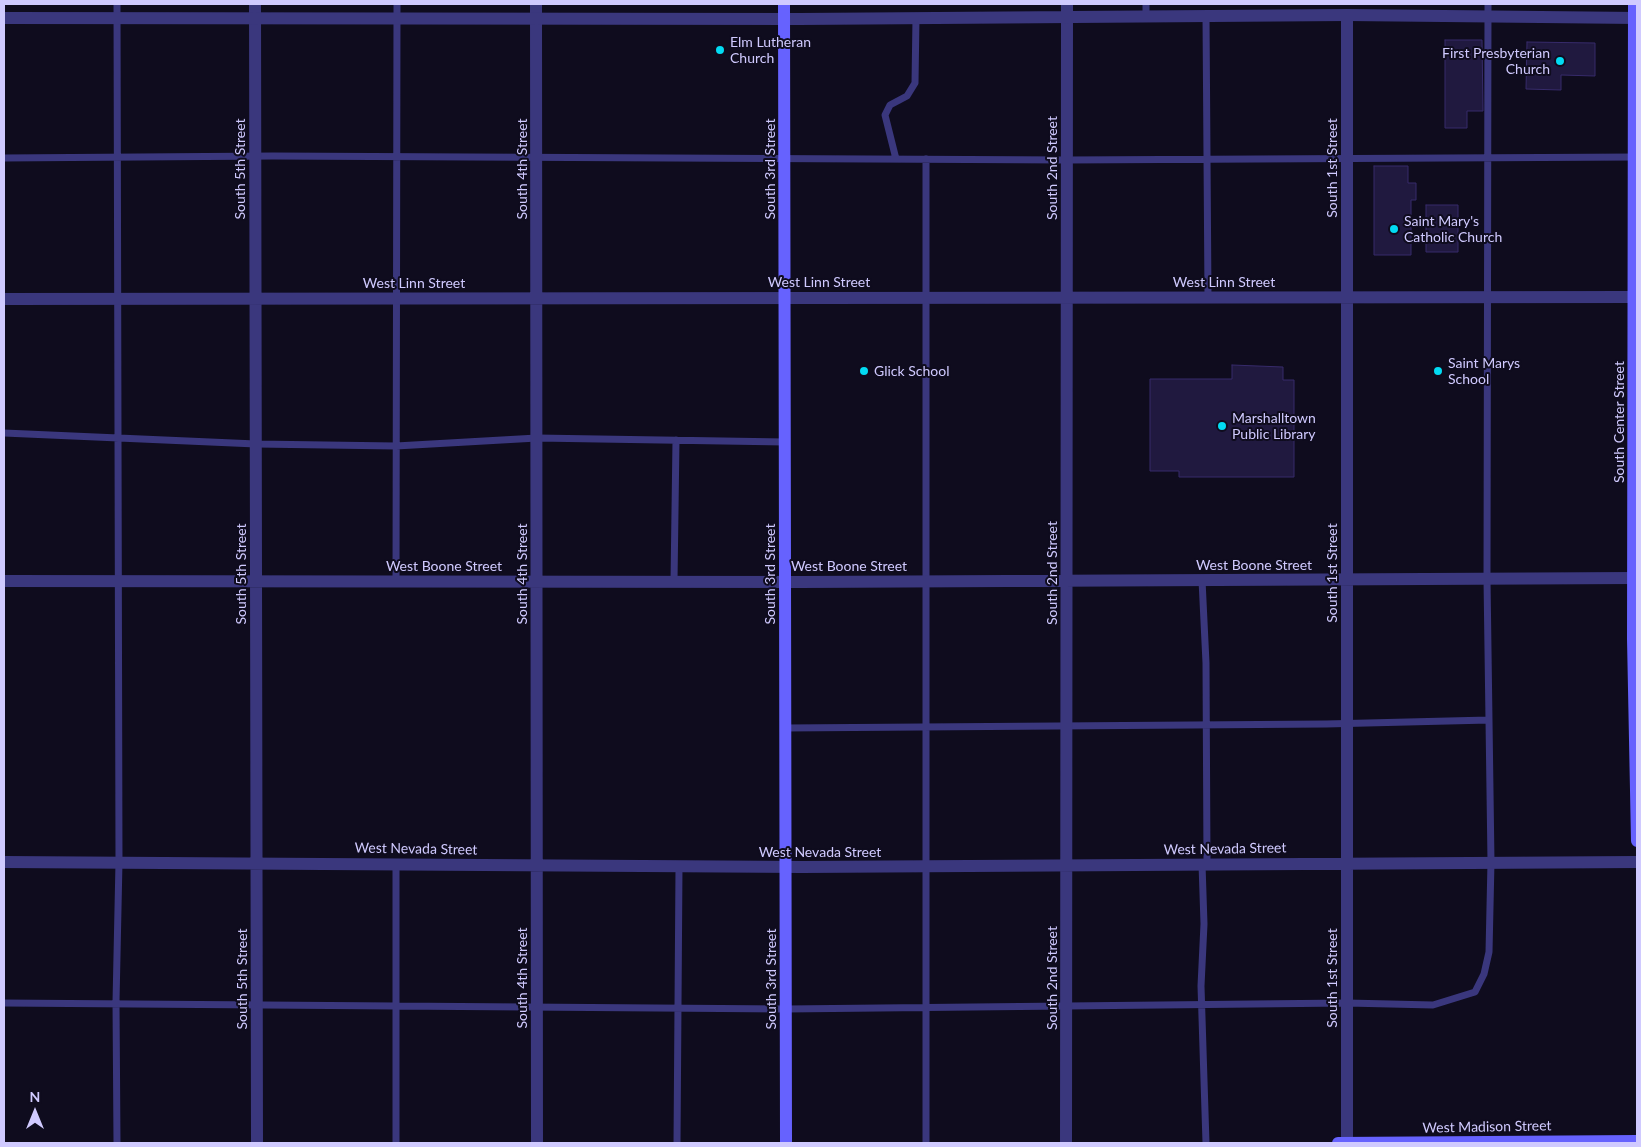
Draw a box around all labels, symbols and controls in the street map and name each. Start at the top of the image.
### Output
place label: Elm Lutheran Church [730,34,811,66]
marker: Elm Lutheran Church [714,44,726,56]
place label: First Presbyterian Church [1442,45,1550,78]
marker: First Presbyterian Church [1554,55,1566,67]
street label: South 2nd Street [1044,116,1060,220]
street label: South 5th Street [232,118,248,220]
street label: South 4th Street [514,118,530,220]
street label: South 1st Street [1324,118,1340,218]
street label: South 3rd Street [762,119,778,219]
place label: Saint Mary's Catholic Church [1404,213,1502,246]
marker: Saint Mary's Catholic Church [1388,223,1400,235]
street label: West Linn Street [768,274,870,290]
street label: West Linn Street [1173,274,1275,290]
street label: West Linn Street [363,275,465,291]
place label: Saint Marys School [1448,355,1520,388]
street label: South Center Street [1611,361,1627,483]
place label: Glick School [874,363,949,379]
marker: Glick School [858,365,870,377]
marker: Saint Marys School [1432,365,1444,377]
place label: Marshalltown Public Library [1232,410,1316,442]
marker: Marshalltown Public Library [1216,420,1228,432]
street label: South 2nd Street [1044,521,1060,625]
street label: South 5th Street [233,523,249,625]
street label: South 4th Street [514,523,530,625]
street label: South 1st Street [1324,523,1340,623]
street label: South 3rd Street [762,524,778,624]
street label: West Boone Street [1196,557,1312,573]
street label: West Boone Street [386,558,502,574]
street label: West Boone Street [791,558,907,574]
street label: West Nevada Street [354,840,478,858]
street label: West Nevada Street [1163,840,1287,858]
street label: West Nevada Street [759,844,881,860]
street label: South 2nd Street [1044,926,1060,1030]
street label: South 4th Street [514,927,530,1029]
street label: South 5th Street [234,928,250,1030]
street label: South 1st Street [1324,928,1340,1028]
street label: South 3rd Street [763,929,779,1029]
north arrow [10,1087,60,1137]
text: N [30,1088,40,1105]
street label: West Madison Street [1422,1117,1552,1137]

